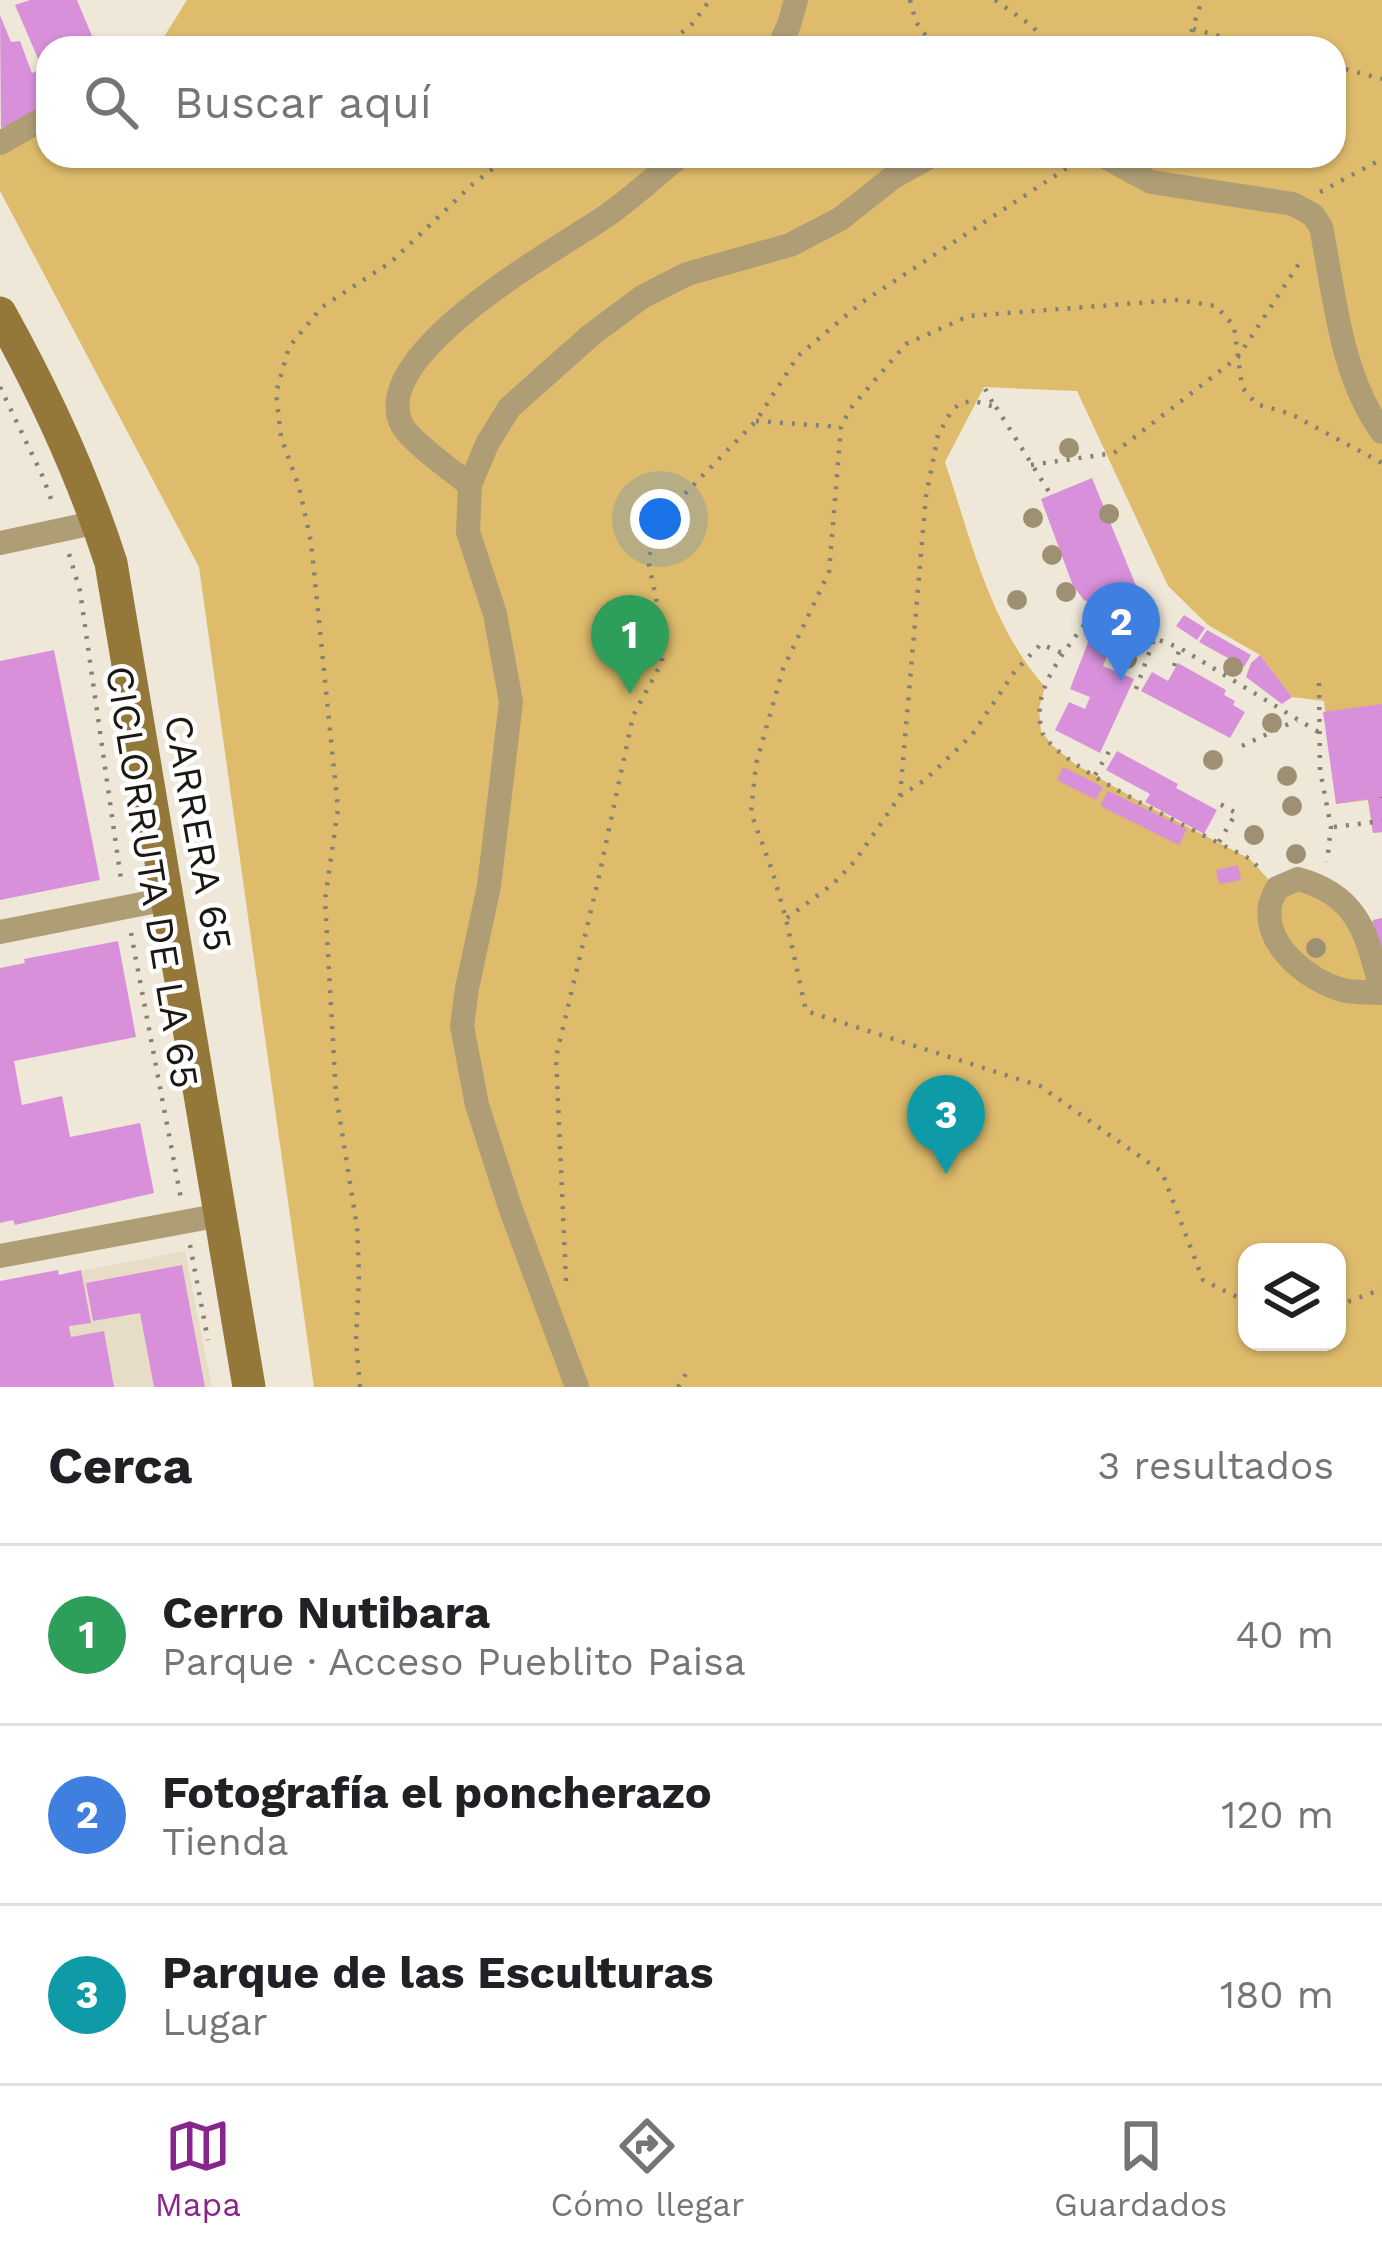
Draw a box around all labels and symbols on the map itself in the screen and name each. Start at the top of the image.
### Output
your location [630,489,690,549]
pin: 2 [1082,582,1160,681]
pin: 1 [591,595,669,694]
street label: CICLORRUTA DE LA 65 [97,663,208,1092]
street label: CARRERA 65 [156,711,241,955]
pin: 3 [907,1075,985,1174]

